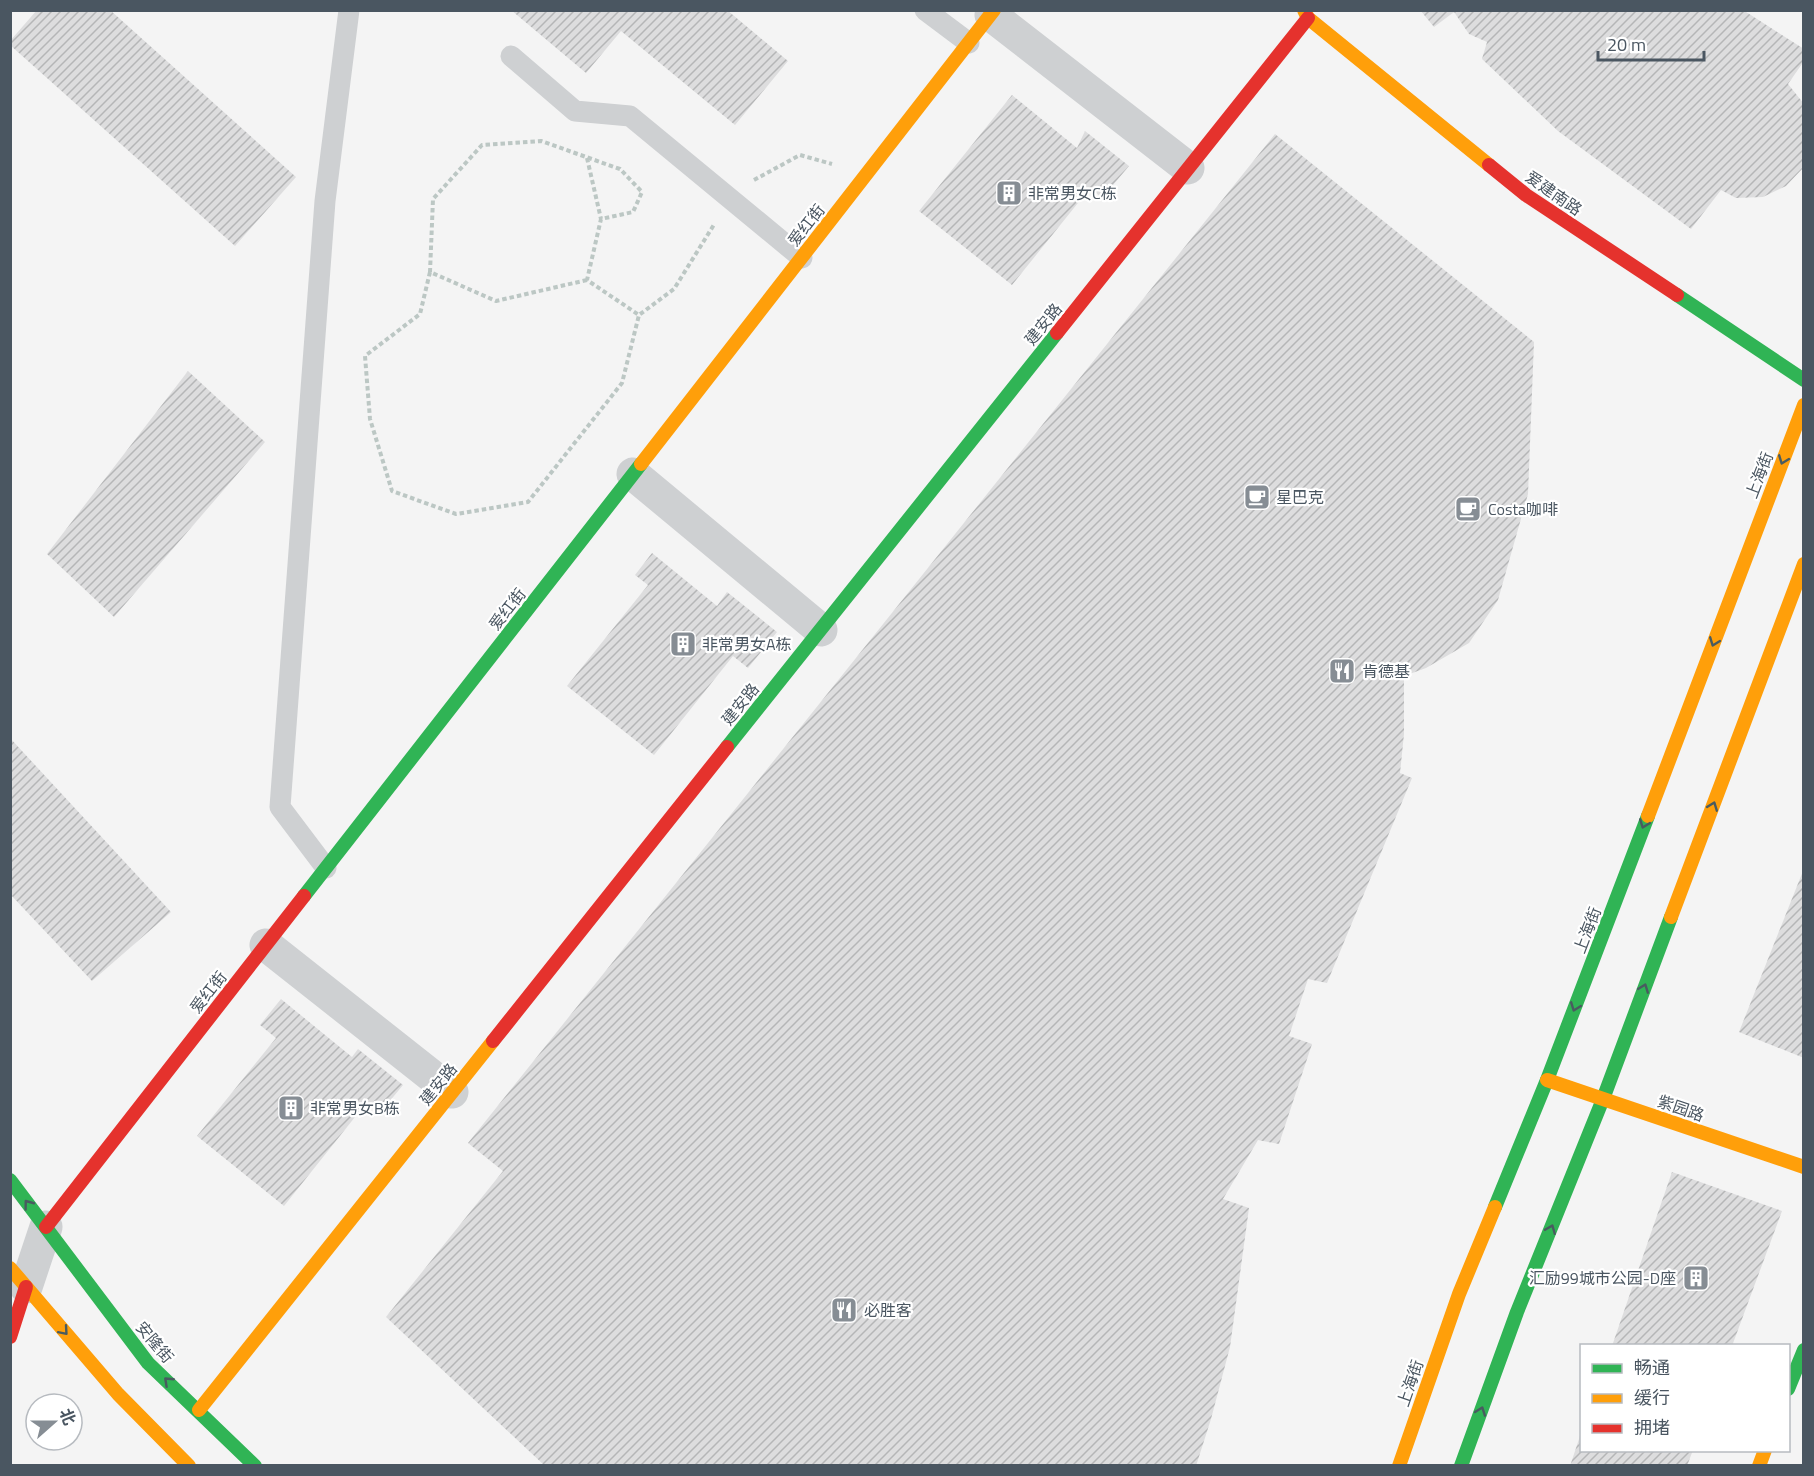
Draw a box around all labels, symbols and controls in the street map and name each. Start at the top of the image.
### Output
scale bar [1598,24,1704,62]
text: 20 m [1607,31,1646,58]
street label: 爱建南路 [1521,165,1587,221]
building icon: 非常男女C栋 [994,178,1024,208]
place label: 非常男女C栋 [1028,181,1117,205]
street label: 爱红街 [782,199,830,251]
street label: 建安路 [1019,298,1067,350]
street label: 上海街 [1739,448,1779,502]
one-way arrow [1777,454,1790,464]
cafe icon: 星巴克 [1242,482,1272,512]
place label: 星巴克 [1276,485,1324,509]
cafe icon: Costa咖啡 [1453,494,1483,524]
place label: Costa咖啡 [1488,497,1558,521]
street label: 爱红街 [483,583,531,635]
building icon: 非常男女A栋 [668,629,698,659]
place label: 非常男女A栋 [702,632,792,656]
one-way arrow [1708,636,1721,647]
restaurant icon: 肯德基 [1327,656,1357,686]
place label: 肯德基 [1362,659,1410,683]
street label: 建安路 [716,678,764,730]
one-way arrow [1705,801,1718,811]
one-way arrow [1639,818,1652,829]
street label: 上海街 [1567,903,1607,957]
street label: 爱红街 [184,966,232,1018]
one-way arrow [1637,983,1650,994]
one-way arrow [1570,1001,1583,1011]
street label: 建安路 [414,1058,462,1110]
street label: 紫园路 [1654,1089,1708,1127]
building icon: 非常男女B栋 [276,1093,306,1123]
place label: 非常男女B栋 [310,1096,400,1120]
one-way arrow [25,1199,36,1210]
one-way arrow [1544,1224,1556,1235]
building icon: 汇励99城市公园-D座 [1681,1263,1711,1293]
place label: 汇励99城市公园-D座 [1529,1266,1676,1290]
restaurant icon: 必胜客 [829,1295,859,1325]
place label: 必胜客 [864,1298,912,1322]
street label: 安隆街 [130,1316,180,1368]
one-way arrow [57,1324,68,1335]
legend [1580,1344,1790,1452]
text: 畅通 [1634,1354,1670,1381]
street label: 上海街 [1391,1356,1429,1410]
one-way arrow [164,1377,174,1388]
text: 缓行 [1634,1384,1670,1411]
north arrow [24,1392,84,1452]
text: 北 [54,1405,82,1428]
one-way arrow [1474,1406,1486,1417]
text: 拥堵 [1634,1414,1670,1441]

